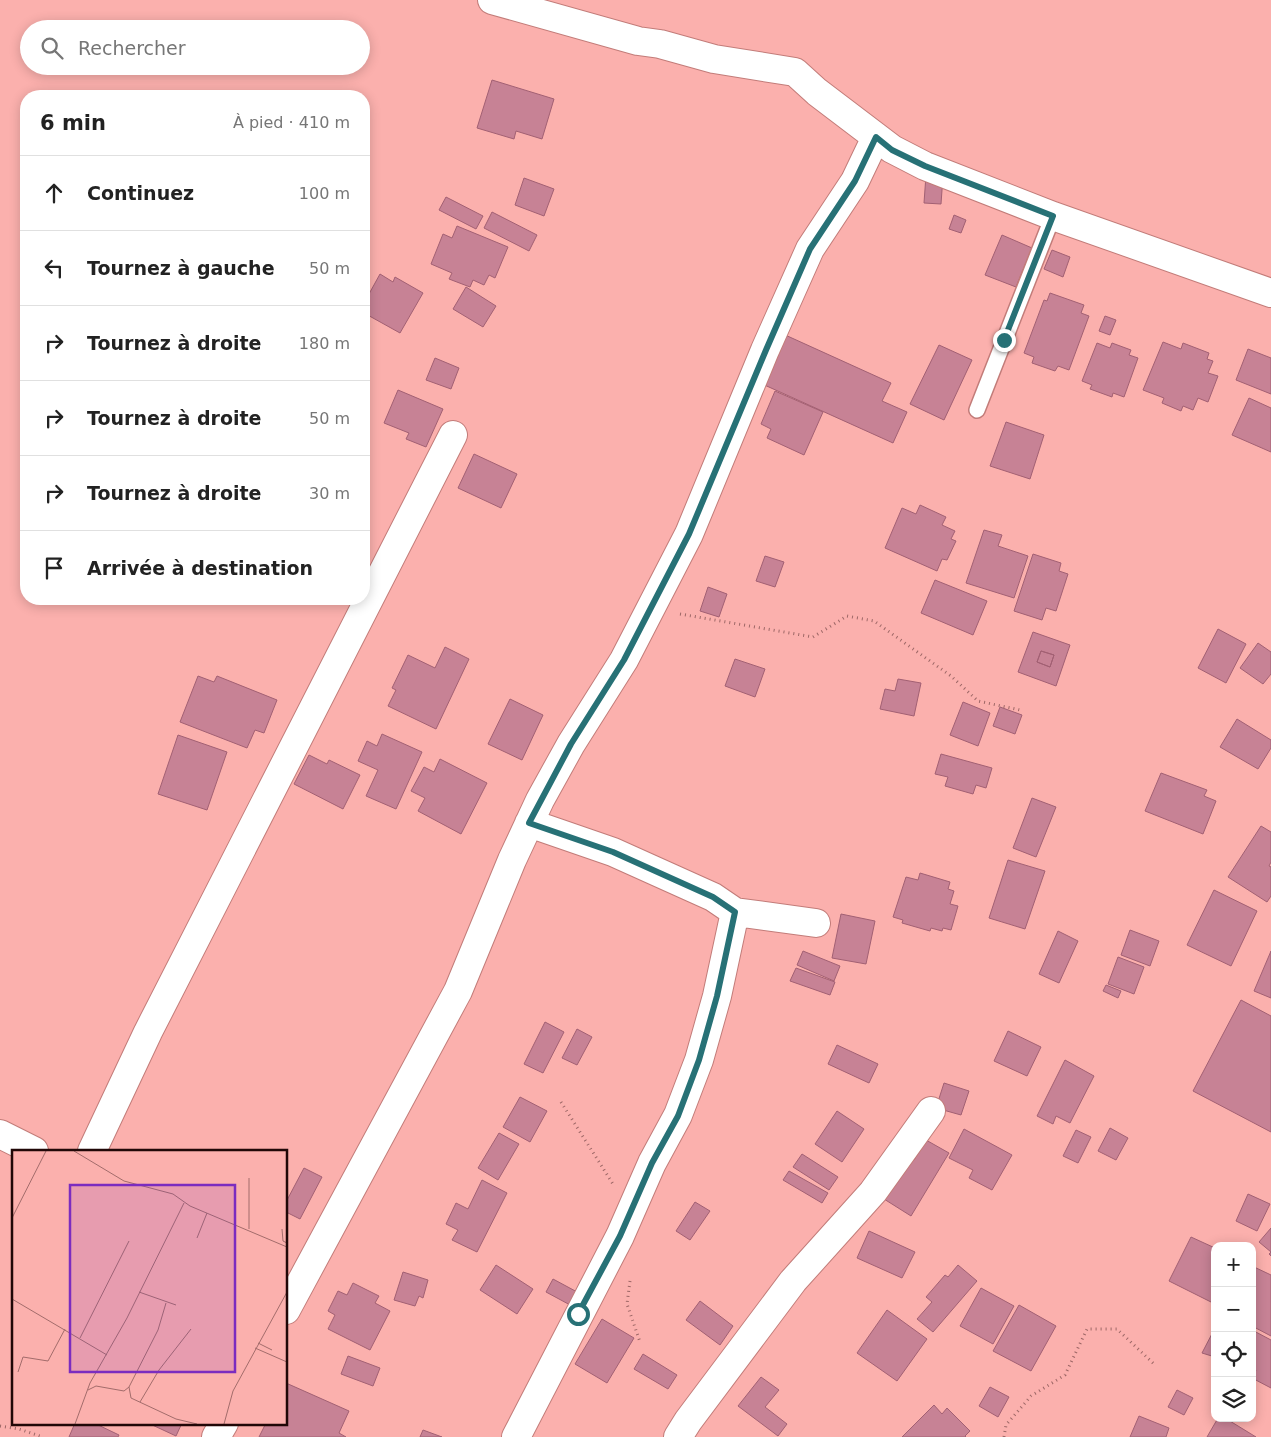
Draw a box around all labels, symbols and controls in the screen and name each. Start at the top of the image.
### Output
search box [20,20,370,75]
icon: search [38,34,66,62]
text: Rechercher [78,37,186,59]
text: 6 min [40,111,106,135]
text: À pied · 410 m [233,113,350,132]
icon: ahead [40,179,68,207]
text: Continuez [87,182,194,204]
text: 100 m [299,184,350,203]
icon: left [40,254,68,282]
text: Tournez à gauche [87,257,275,279]
text: 50 m [309,259,350,278]
icon: right [40,329,68,357]
route end [993,329,1016,352]
text: Tournez à droite [87,332,261,354]
text: 180 m [299,334,350,353]
icon: right [40,404,68,432]
text: Tournez à droite [87,407,261,429]
text: 50 m [309,409,350,428]
icon: right [40,479,68,507]
text: Tournez à droite [87,482,261,504]
text: 30 m [309,484,350,503]
icon: arrive [40,554,68,582]
text: Arrivée à destination [87,557,313,579]
inset map [12,1150,288,1424]
map controls [1211,1242,1256,1422]
button: + [1211,1242,1256,1287]
button: − [1211,1287,1256,1332]
route start [567,1303,590,1326]
button: locate [1211,1332,1256,1377]
button: layers [1211,1377,1256,1422]

